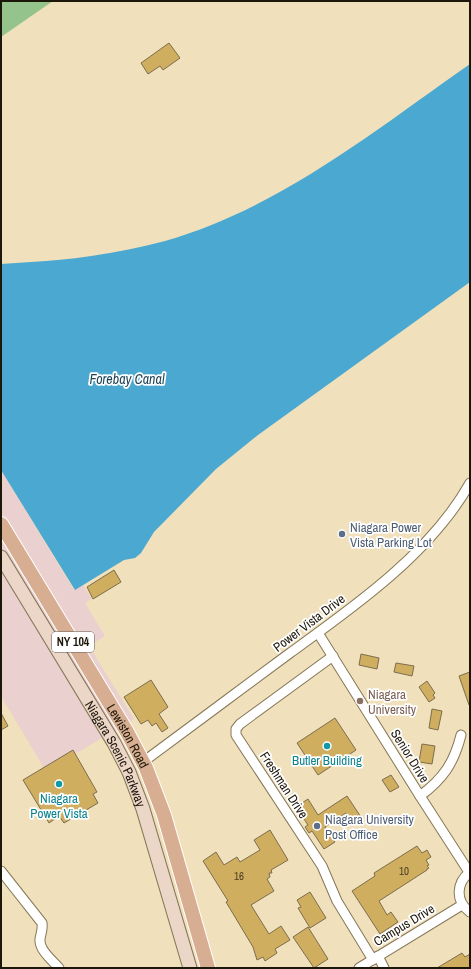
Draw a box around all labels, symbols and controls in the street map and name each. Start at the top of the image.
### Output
water label: Forebay Canal [90,370,165,388]
place label: Niagara Power Vista Parking Lot [350,519,432,551]
marker: Niagara Power Vista Parking Lot [337,529,347,539]
street label: Power Vista Drive [270,590,348,656]
road number: NY 104 [52,632,94,652]
place label: Niagara University [368,686,417,718]
marker: Niagara University [355,696,365,706]
street label: Niagara Scenic Parkway [82,697,150,810]
street label: Lewiston Road [103,700,153,771]
street label: Senior Drive [387,726,433,786]
marker: Butler Building [322,741,332,751]
street label: Freshman Drive [256,748,312,822]
place label: Butler Building [292,752,362,769]
marker: Niagara Power Vista [54,779,64,789]
place label: Niagara Power Vista [30,790,88,822]
place label: Niagara University Post Office [325,811,415,843]
marker: Niagara University Post Office [312,821,322,831]
house number: 10 [399,864,409,878]
house number: 16 [234,869,244,883]
street label: Campus Drive [370,900,438,950]

